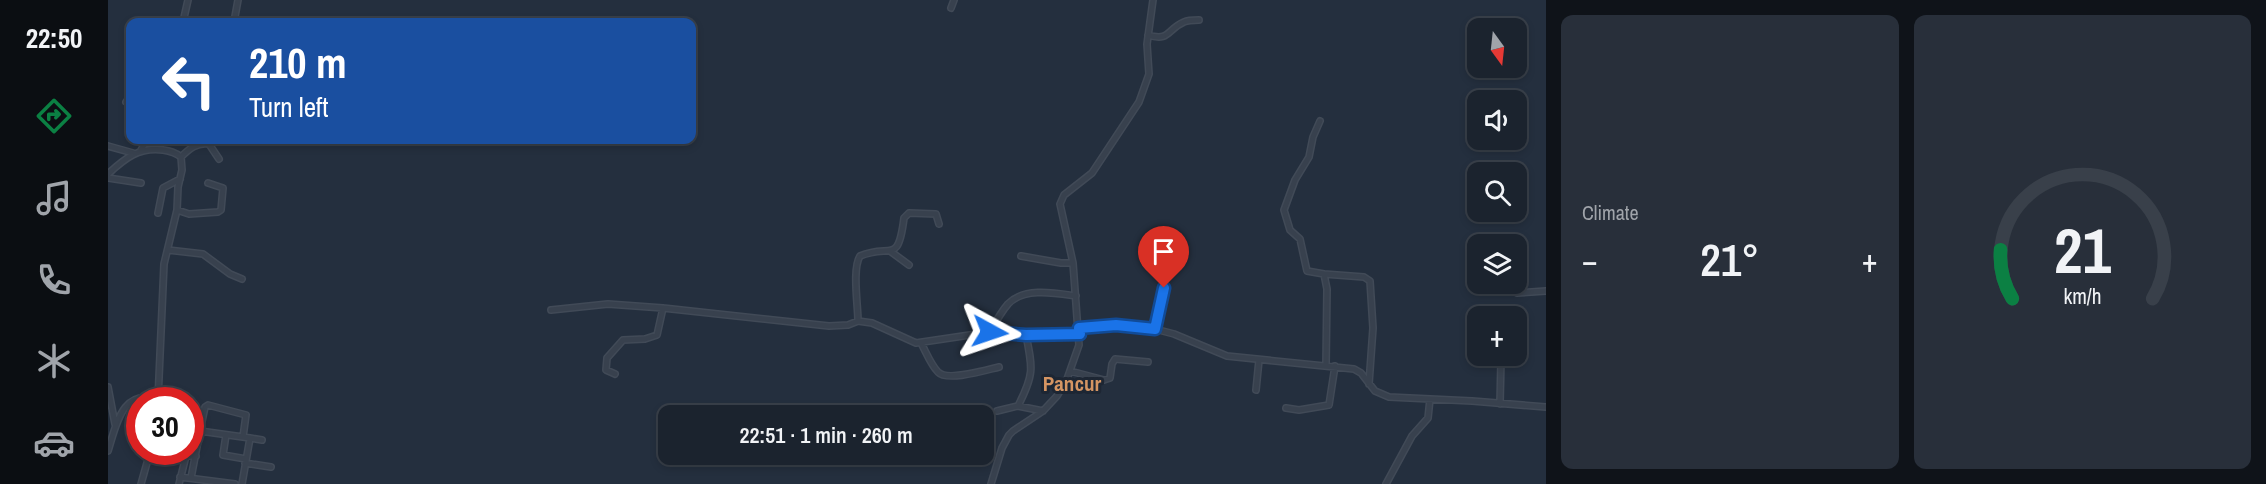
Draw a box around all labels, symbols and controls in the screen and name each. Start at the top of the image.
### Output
north arrow [1467,18,1527,78]
map controls [1467,18,1527,366]
text: 22:50 [26,20,82,56]
text: 210 m [249,35,347,91]
icon: left [150,42,228,120]
text: Turn left [249,89,328,125]
button: sound [1467,90,1527,150]
icon: directions [33,95,75,137]
button: search [1467,162,1527,222]
icon: music [33,177,75,219]
text: Climate [1582,199,1639,226]
text: 21 [2054,208,2111,292]
pin [1138,226,1189,288]
text: 21° [1700,229,1759,290]
button: layers [1467,234,1527,294]
icon: arrive [1147,235,1180,268]
text: − [1582,238,1598,282]
text: + [1862,238,1877,282]
icon: phone [33,259,75,301]
text: km/h [2063,282,2101,311]
position arrow [958,300,1022,364]
button: + [1467,306,1527,366]
icon: climate [33,340,75,382]
district label: Pancur [1043,369,1101,398]
speed limit sign: 30 [126,387,204,465]
text: 22:51 · 1 min · 260 m [739,420,913,450]
icon: car [33,422,75,464]

